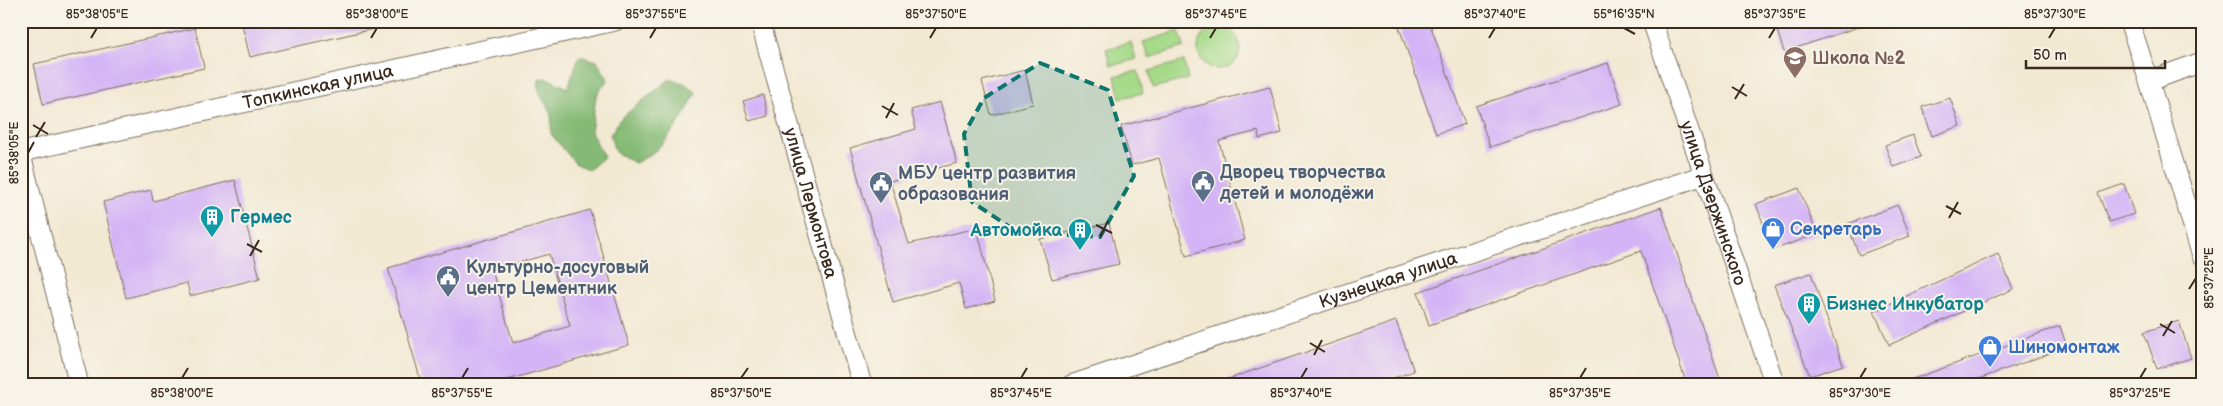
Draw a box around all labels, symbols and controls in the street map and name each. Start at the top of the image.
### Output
text: 85°38'05"E [66,7,128,22]
text: 85°38'00"E [346,7,408,22]
text: 85°37'55"E [625,7,687,22]
text: 85°37'50"E [905,7,967,22]
text: 85°37'45"E [1185,7,1247,22]
text: 85°37'40"E [1464,7,1526,22]
text: 55°16'35"N [1593,7,1655,22]
text: 85°37'35"E [1744,7,1806,22]
text: 85°37'30"E [2024,7,2086,22]
scale bar [2026,38,2164,70]
school or university icon: Школа №2 [1782,45,1808,79]
text: 50 m [2033,46,2067,65]
place label: Школа №2 [1812,48,1905,69]
street label: Топкинская улица [241,60,396,114]
street label: улица Дзержинского [1675,118,1751,288]
text: 85°38'05"E [7,122,22,184]
street label: улица Лермонтова [779,126,842,281]
place label: Дворец творчества детей и молодёжи [1219,162,1386,204]
place label: МБУ центр развития образования [898,163,1076,205]
public building icon: Дворец творчества детей и молодёжи [1190,169,1216,203]
public building icon: МБУ центр развития образования [868,170,894,204]
building icon: Гермес [199,204,225,238]
place label: Гермес [230,207,292,228]
shop icon: Секретарь [1760,216,1786,250]
building icon: Автомойка [1067,217,1093,251]
place label: Секретарь [1790,219,1882,240]
place label: Автомойка [970,220,1063,241]
text: 85°37'25"E [2202,247,2217,309]
street label: Кузнецкая улица [1316,248,1460,313]
place label: Культурно-досуговый центр Цементник [466,257,649,299]
public building icon: Культурно-досуговый центр Цементник [435,264,461,298]
building icon: Бизнес Инкубатор [1796,291,1822,325]
place label: Бизнес Инкубатор [1826,294,1984,315]
shop icon: Шиномонтаж [1977,334,2003,368]
place label: Шиномонтаж [2008,337,2120,358]
text: 85°38'00"E [151,386,213,401]
text: 85°37'55"E [431,386,493,401]
text: 85°37'50"E [710,386,772,401]
text: 85°37'45"E [990,386,1052,401]
text: 85°37'40"E [1270,386,1332,401]
text: 85°37'35"E [1549,386,1611,401]
text: 85°37'30"E [1829,386,1891,401]
text: 85°37'25"E [2109,386,2171,401]

